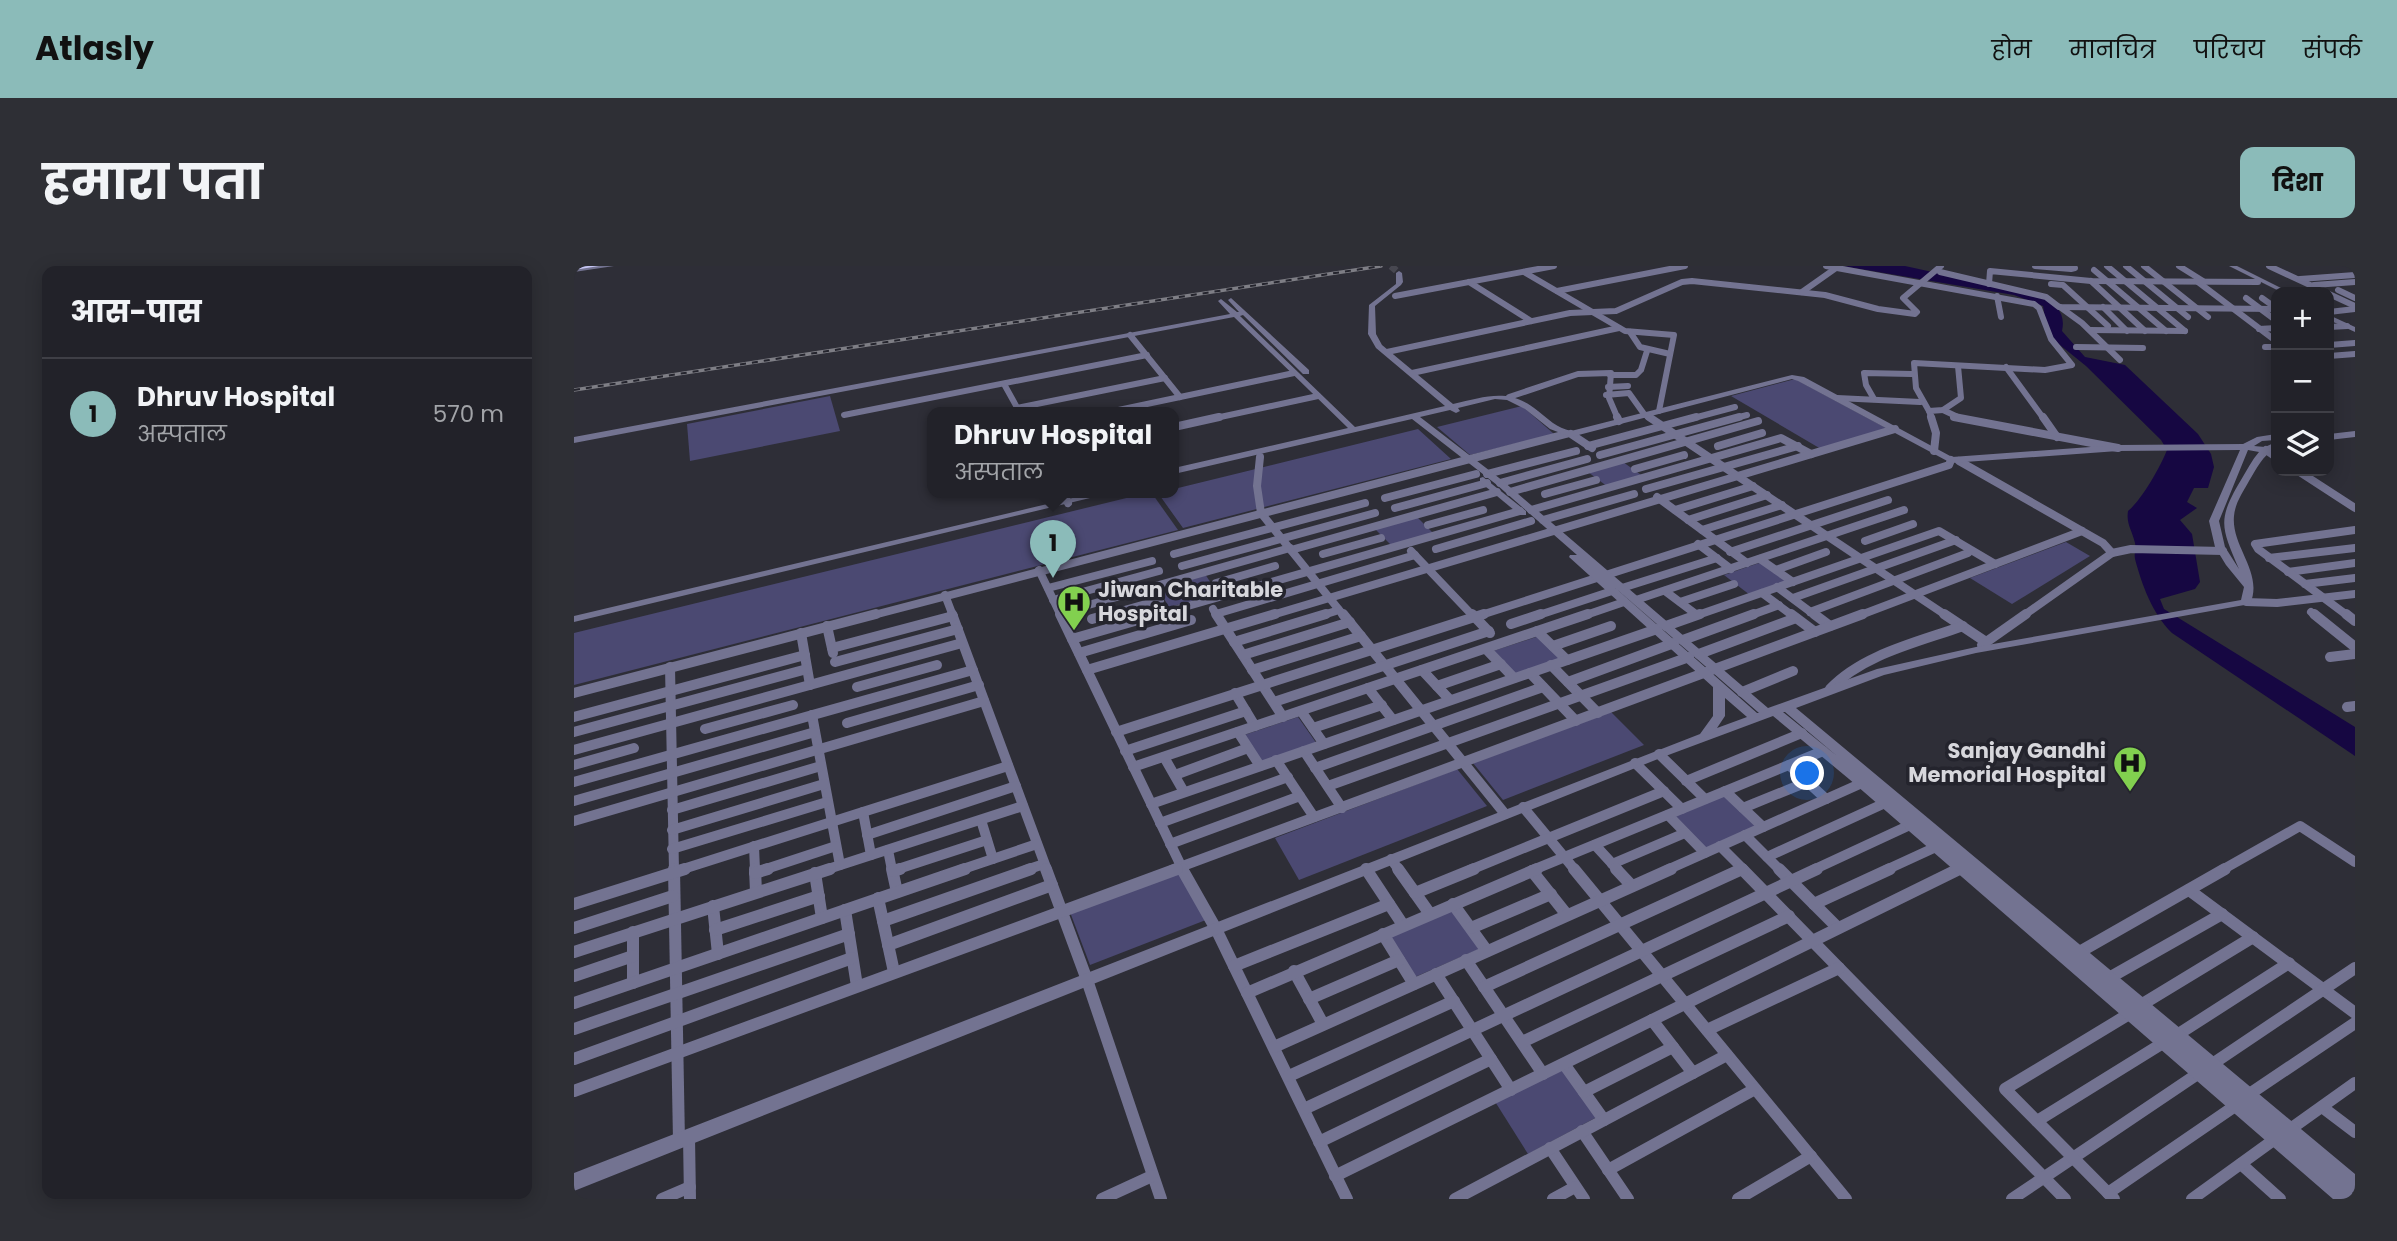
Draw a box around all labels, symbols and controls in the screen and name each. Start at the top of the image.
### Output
text: Atlasly [35,25,154,72]
text: होम [1992,33,2032,66]
text: मानचित्र [2070,33,2156,66]
text: परिचय [2194,33,2265,66]
text: संपर्क [2303,33,2362,66]
button: दिशा [2240,147,2355,218]
text: हमारा पता [42,148,263,216]
map controls [2271,287,2334,476]
button: + [2271,287,2334,350]
text: आस-पास [70,290,202,333]
button: − [2271,350,2334,413]
text: Dhruv Hospital [137,379,335,415]
text: 1 [89,398,97,430]
text: 570 m [433,398,504,430]
popup [927,407,1179,498]
button: layers [2271,413,2334,476]
text: Dhruv Hospital [954,417,1152,453]
text: अस्पताल [137,418,227,450]
text: अस्पताल [954,456,1044,488]
pin: 1 [1030,520,1076,578]
place label: Jiwan Charitable Hospital [1098,575,1283,628]
hospital icon: Jiwan Charitable Hospital [1055,583,1093,632]
place label: Sanjay Gandhi Memorial Hospital [1908,736,2106,789]
hospital icon: Sanjay Gandhi Memorial Hospital [2111,744,2149,793]
your location [1790,756,1824,790]

